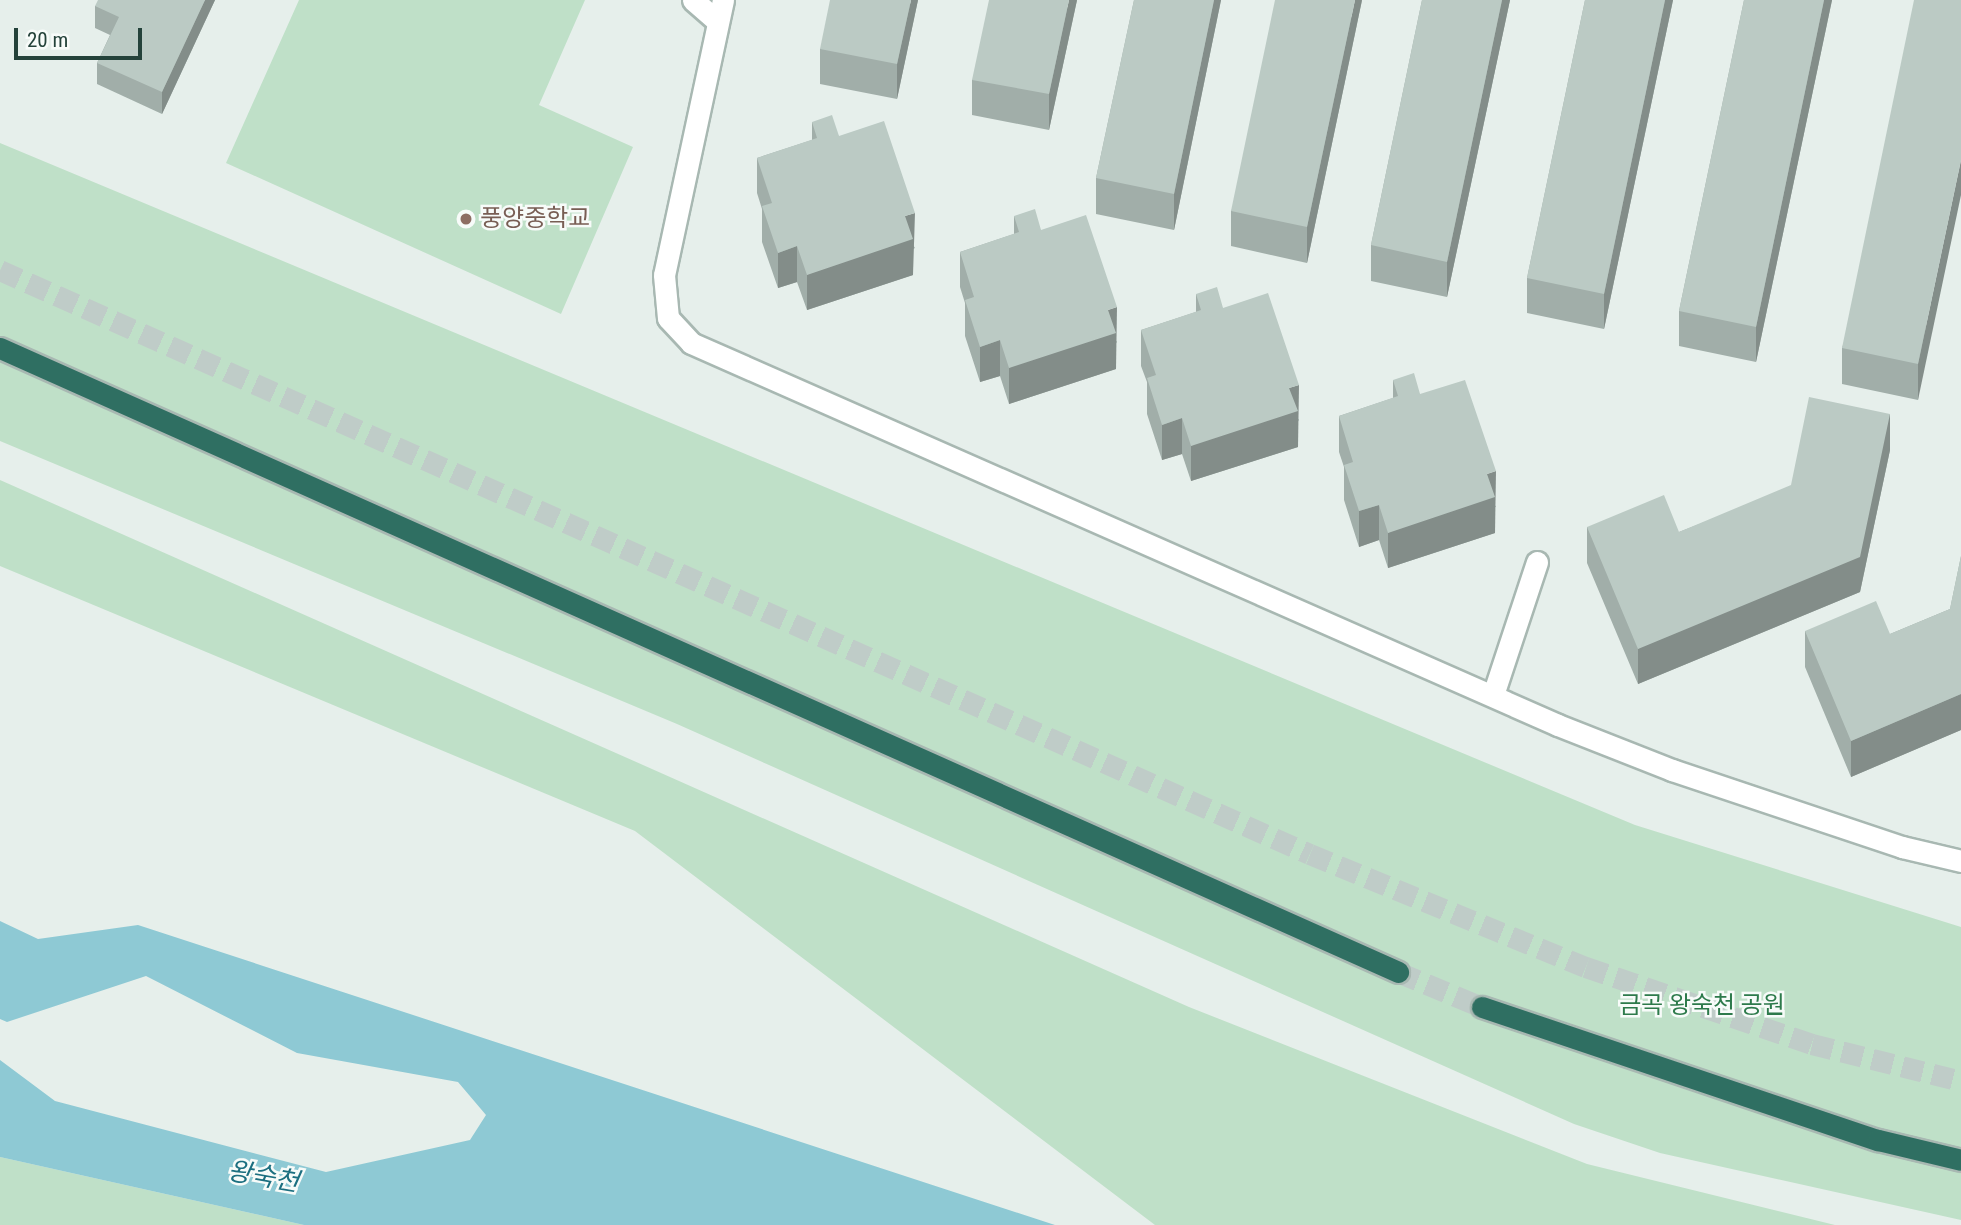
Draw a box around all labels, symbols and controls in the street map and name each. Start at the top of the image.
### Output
scale bar [18,14,145,58]
text: 20 m [27,28,68,52]
place label: 풍양중학교 [480,205,590,233]
marker: 풍양중학교 [458,211,474,227]
park label: 금곡 왕숙천 공원 [1619,992,1785,1020]
water label: 왕숙천 [225,1155,301,1199]

